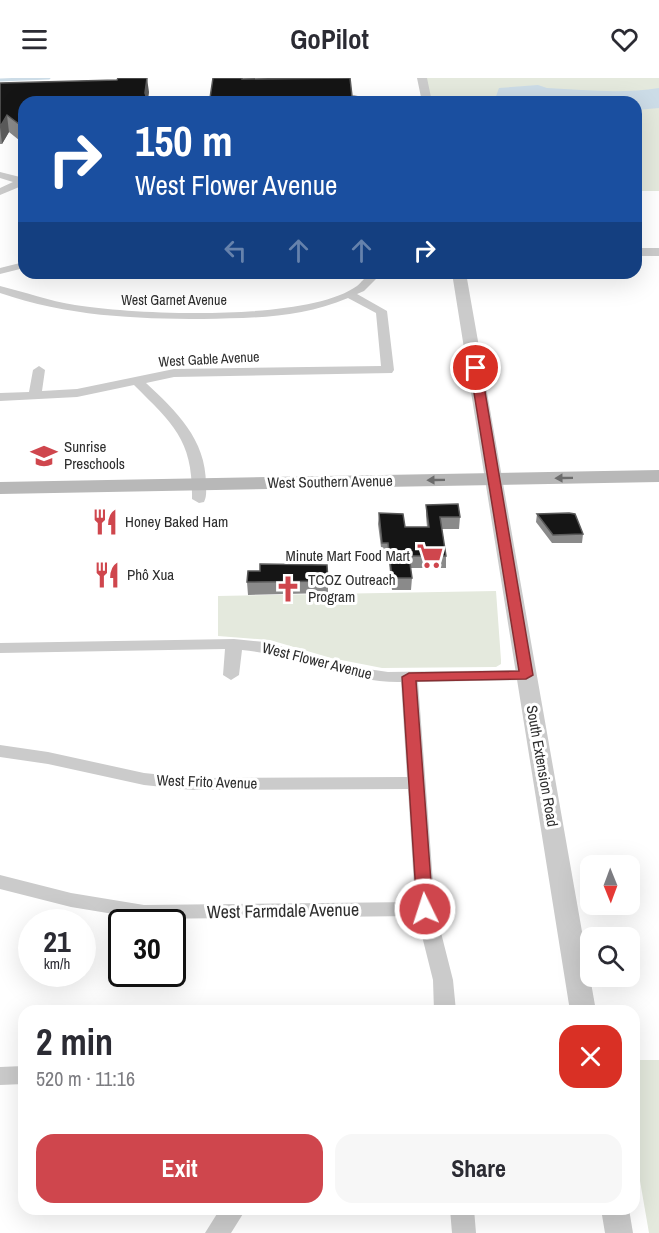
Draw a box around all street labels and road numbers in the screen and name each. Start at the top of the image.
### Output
street label: West Garnet Avenue [121,291,227,309]
street label: West Gable Avenue [158,347,260,371]
street label: West Southern Avenue [267,470,393,493]
street label: West Flower Avenue [260,637,374,684]
street label: South Extension Road [521,703,564,828]
street label: West Frito Avenue [156,769,258,794]
street label: West Farmdale Avenue [207,897,359,924]

